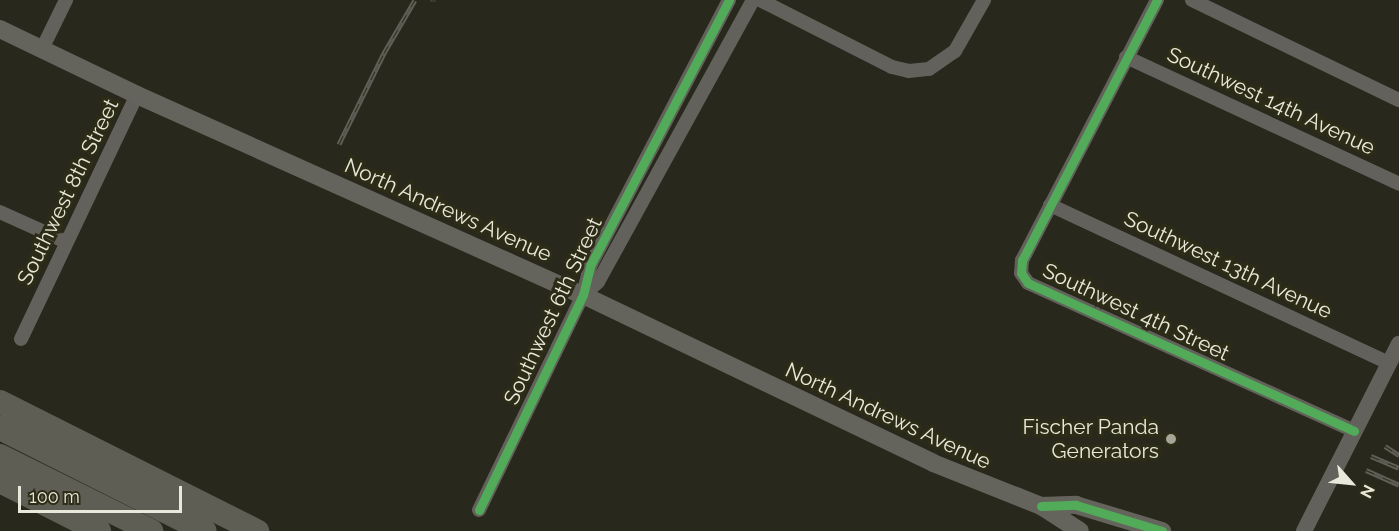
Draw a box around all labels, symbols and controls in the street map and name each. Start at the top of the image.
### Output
street label: Southwest 14th Avenue [1163,42,1379,160]
street label: Southwest 8th Street [12,95,124,289]
street label: North Andrews Avenue [340,153,556,267]
street label: Southwest 13th Avenue [1120,206,1336,324]
street label: Southwest 6th Street [499,213,607,409]
street label: Southwest 4th Street [1039,258,1233,366]
street label: North Andrews Avenue [781,357,995,475]
place label: Fischer Panda Generators [1022,414,1159,464]
marker: Fischer Panda Generators [1164,432,1178,446]
north arrow [1321,453,1381,513]
scale bar [21,474,184,512]
text: N [1356,482,1379,501]
text: 100 m [29,486,80,507]

